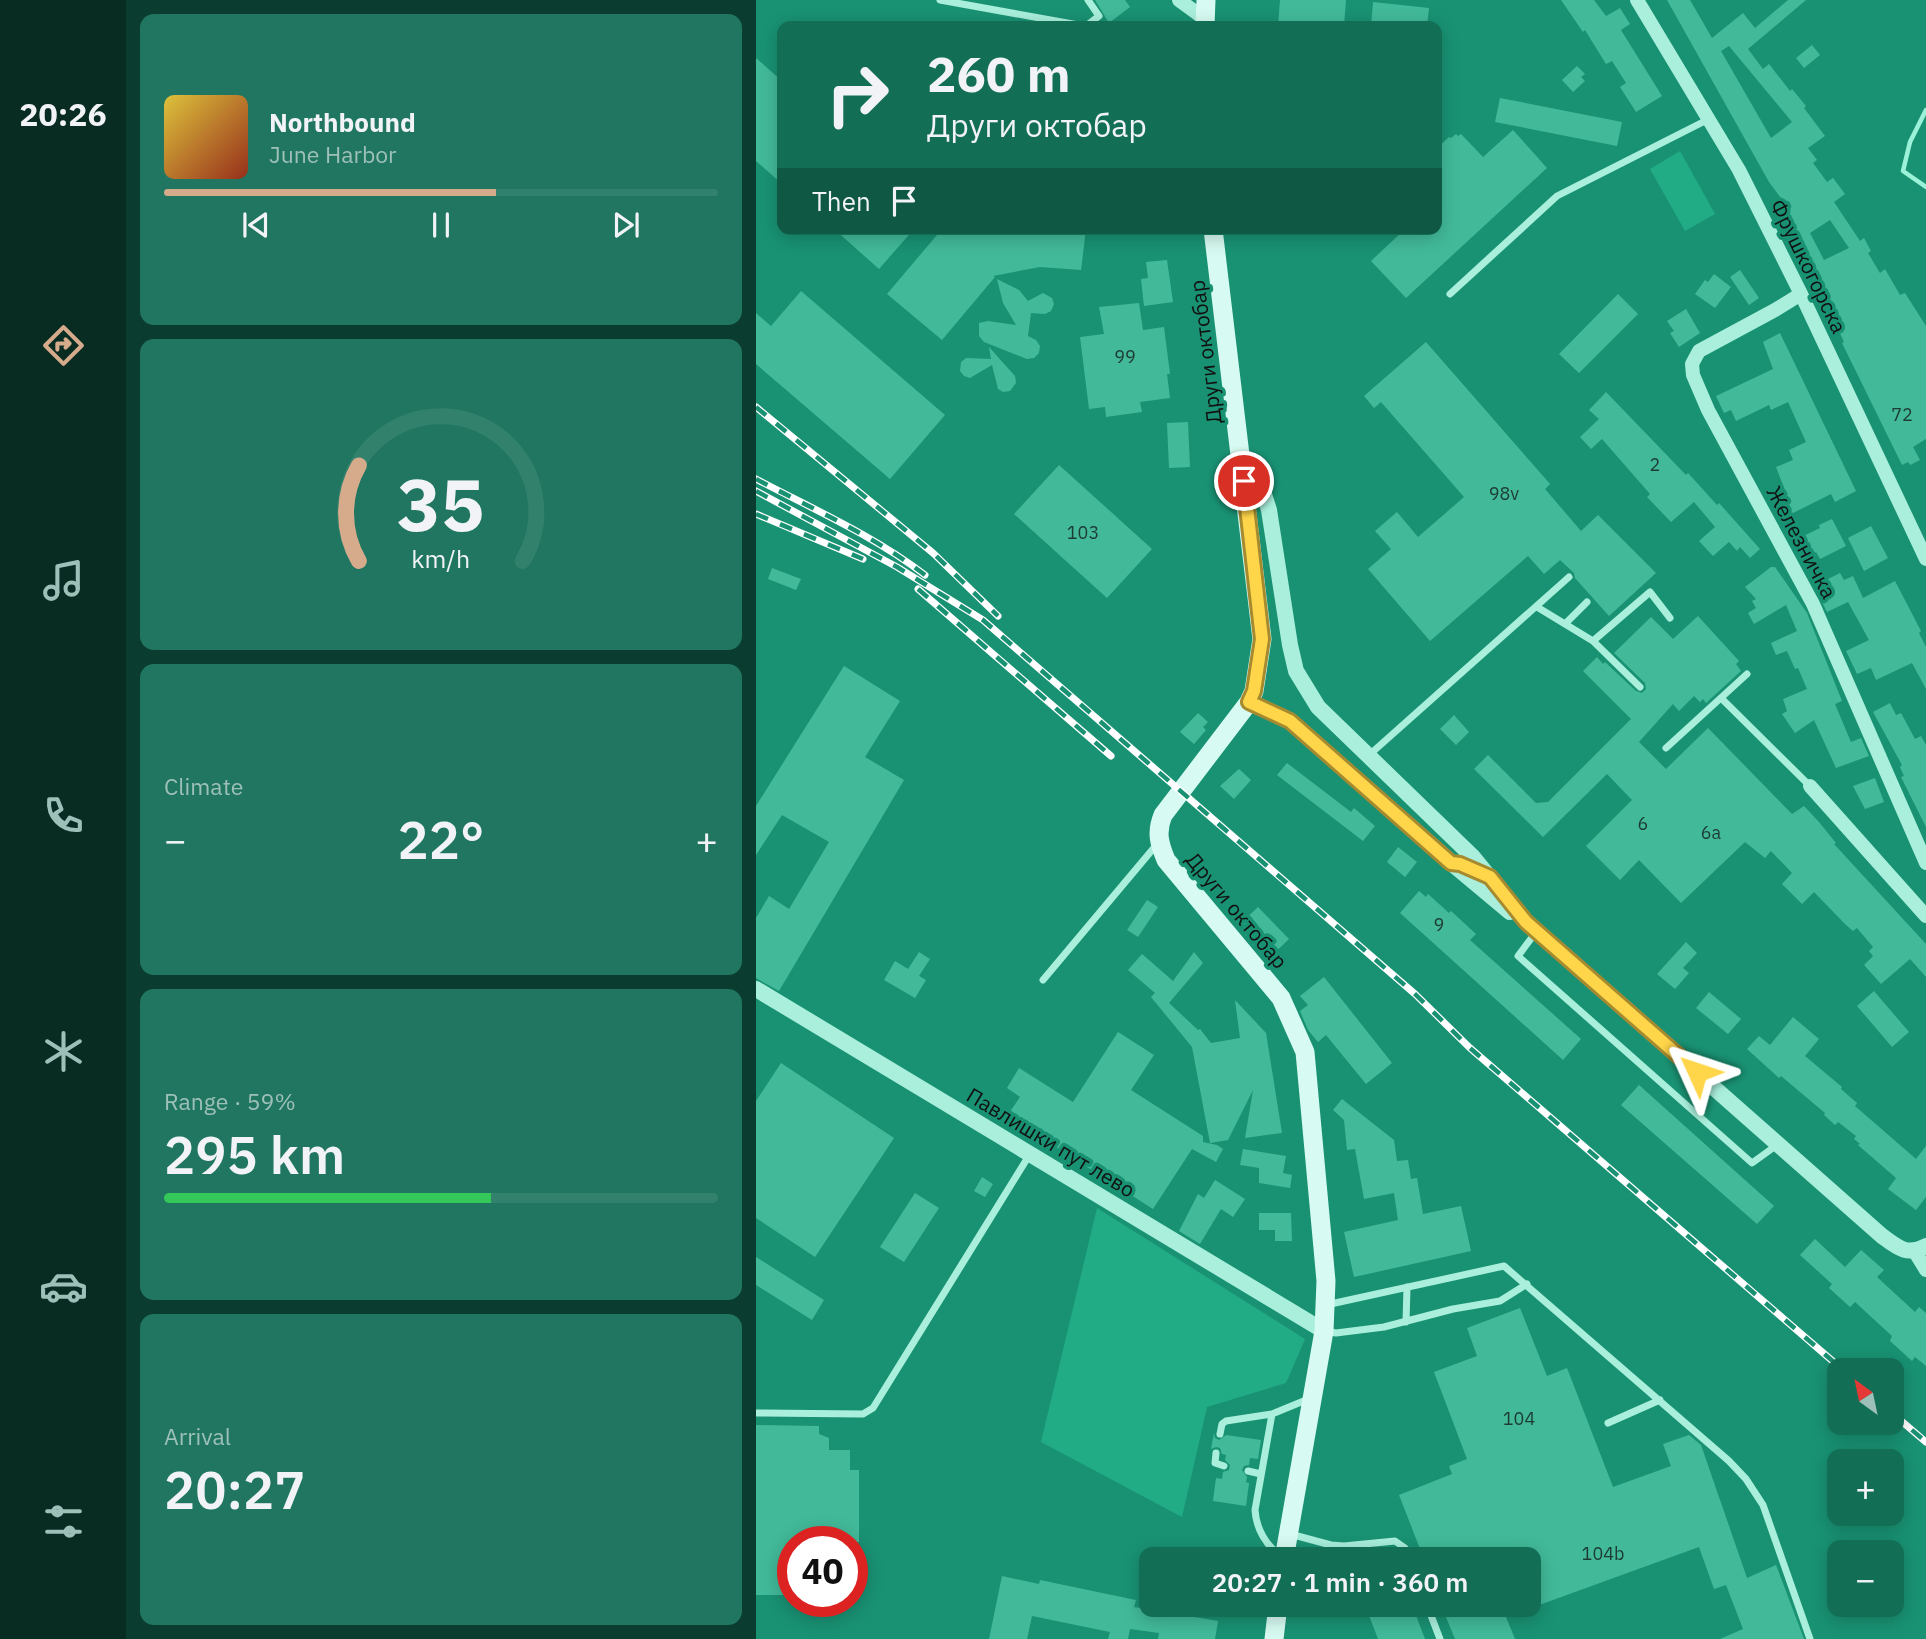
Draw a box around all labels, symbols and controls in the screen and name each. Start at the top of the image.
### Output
text: 260 m [927,42,1071,105]
icon: right [812,49,903,140]
text: 20:26 [19,93,107,135]
text: Други октобар [927,104,1147,146]
text: Northbound [269,105,416,139]
text: June Harbor [269,139,397,169]
icon: arrive [885,182,923,220]
text: Then [812,184,871,218]
street label: Фрушкогорска [1764,194,1854,338]
icon: previous [237,206,275,244]
icon: pause [422,206,460,244]
icon: next [607,206,645,244]
street label: Други октобар [1182,279,1228,425]
icon: directions [39,321,88,370]
house number: 99 [1114,345,1136,368]
house number: 72 [1891,403,1913,426]
pin [1214,451,1274,511]
house number: 2 [1650,453,1660,476]
text: 35 [397,456,485,551]
icon: arrive [1225,462,1263,500]
street label: Железничка [1761,481,1843,603]
house number: 98v [1489,482,1519,505]
house number: 103 [1067,521,1099,544]
text: km/h [412,541,470,574]
icon: music [39,556,88,605]
text: Climate [164,771,243,801]
icon: phone [39,791,88,840]
text: 22° [398,806,484,873]
house number: 6 [1638,812,1648,835]
text: − [164,815,187,864]
text: + [695,815,718,864]
house number: 6a [1701,821,1722,844]
street label: Други октобар [1180,846,1294,974]
house number: 9 [1434,913,1444,936]
icon: climate [39,1027,88,1076]
position arrow [1660,1035,1734,1109]
street label: Павлишки пут лево [962,1081,1140,1203]
text: Range · 59% [164,1086,296,1116]
text: 295 km [164,1121,345,1188]
icon: car [39,1262,88,1311]
north arrow [1827,1358,1904,1435]
map controls [1827,1358,1904,1617]
house number: 104 [1503,1407,1535,1430]
text: Arrival [164,1421,231,1451]
button: + [1827,1449,1904,1526]
text: 20:27 [164,1456,305,1523]
icon: filters [39,1497,88,1546]
speed limit sign: 40 [777,1526,868,1617]
button: − [1827,1540,1904,1617]
house number: 104b [1582,1542,1624,1565]
text: 20:27 · 1 min · 360 m [1212,1565,1468,1599]

